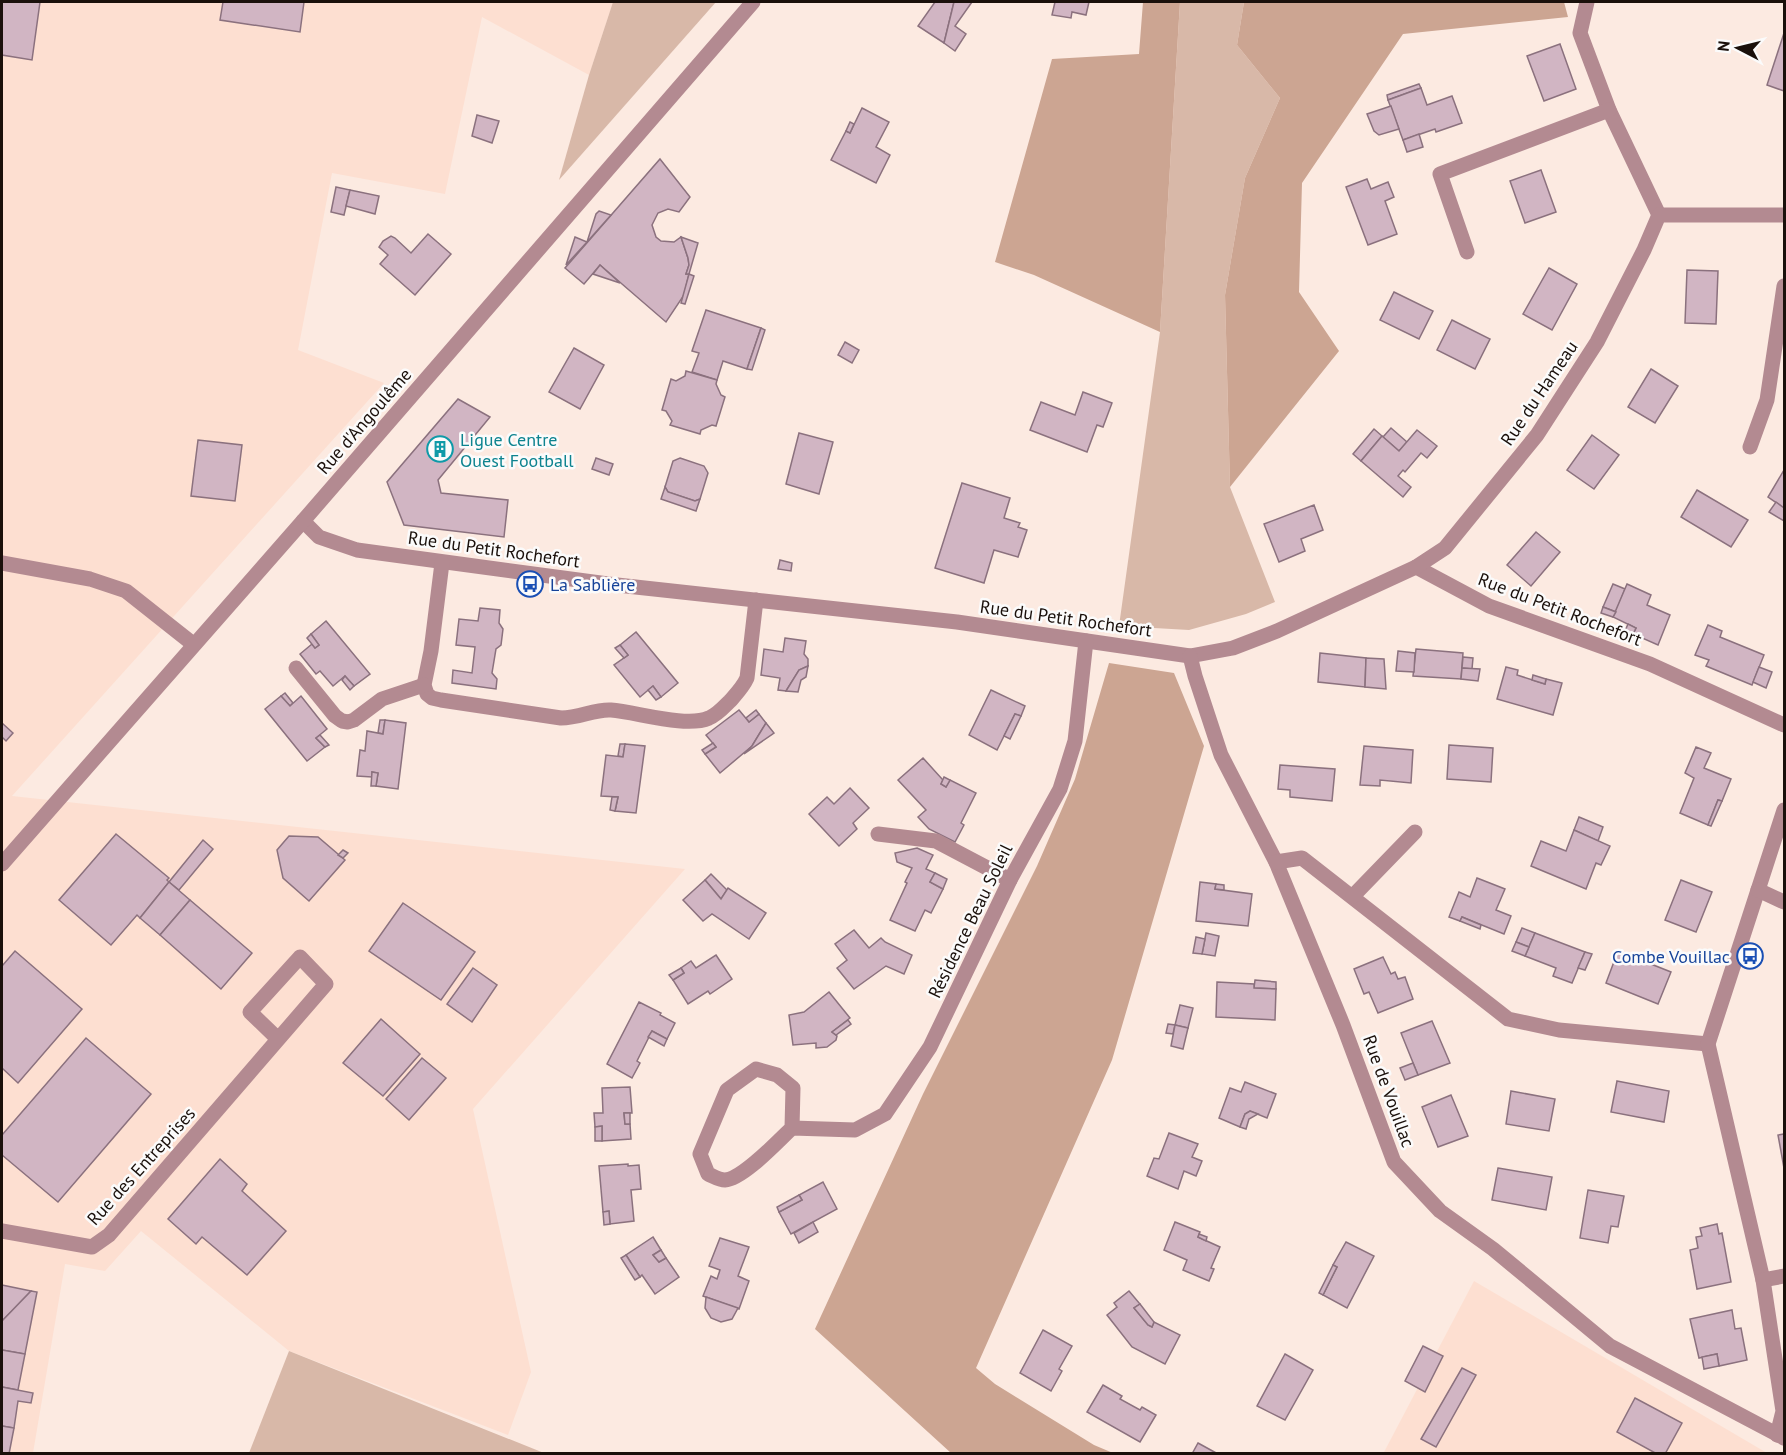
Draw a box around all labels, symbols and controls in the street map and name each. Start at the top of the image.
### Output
north arrow [1708,18,1768,78]
text: N [1713,40,1734,53]
street label: Rue du Hameau [1495,336,1583,450]
street label: Rue d'Angoulême [312,363,416,479]
place label: Ligue Centre Ouest Football [460,428,574,472]
building icon: Ligue Centre Ouest Football [425,434,455,464]
street label: Rue du Petit Rochefort [407,526,581,572]
street label: Rue du Petit Rochefort [1475,567,1645,651]
bus stop icon: La Sablière [515,569,545,599]
place label: La Sablière [550,573,635,596]
street label: Rue du Petit Rochefort [979,595,1153,641]
street label: Résidence Beau Soleil [923,840,1018,1002]
bus stop icon: Combe Vouillac [1735,941,1765,971]
place label: Combe Vouillac [1612,945,1730,968]
street label: Rue de Vouillac [1358,1032,1420,1150]
street label: Rue des Entreprises [82,1102,200,1230]

